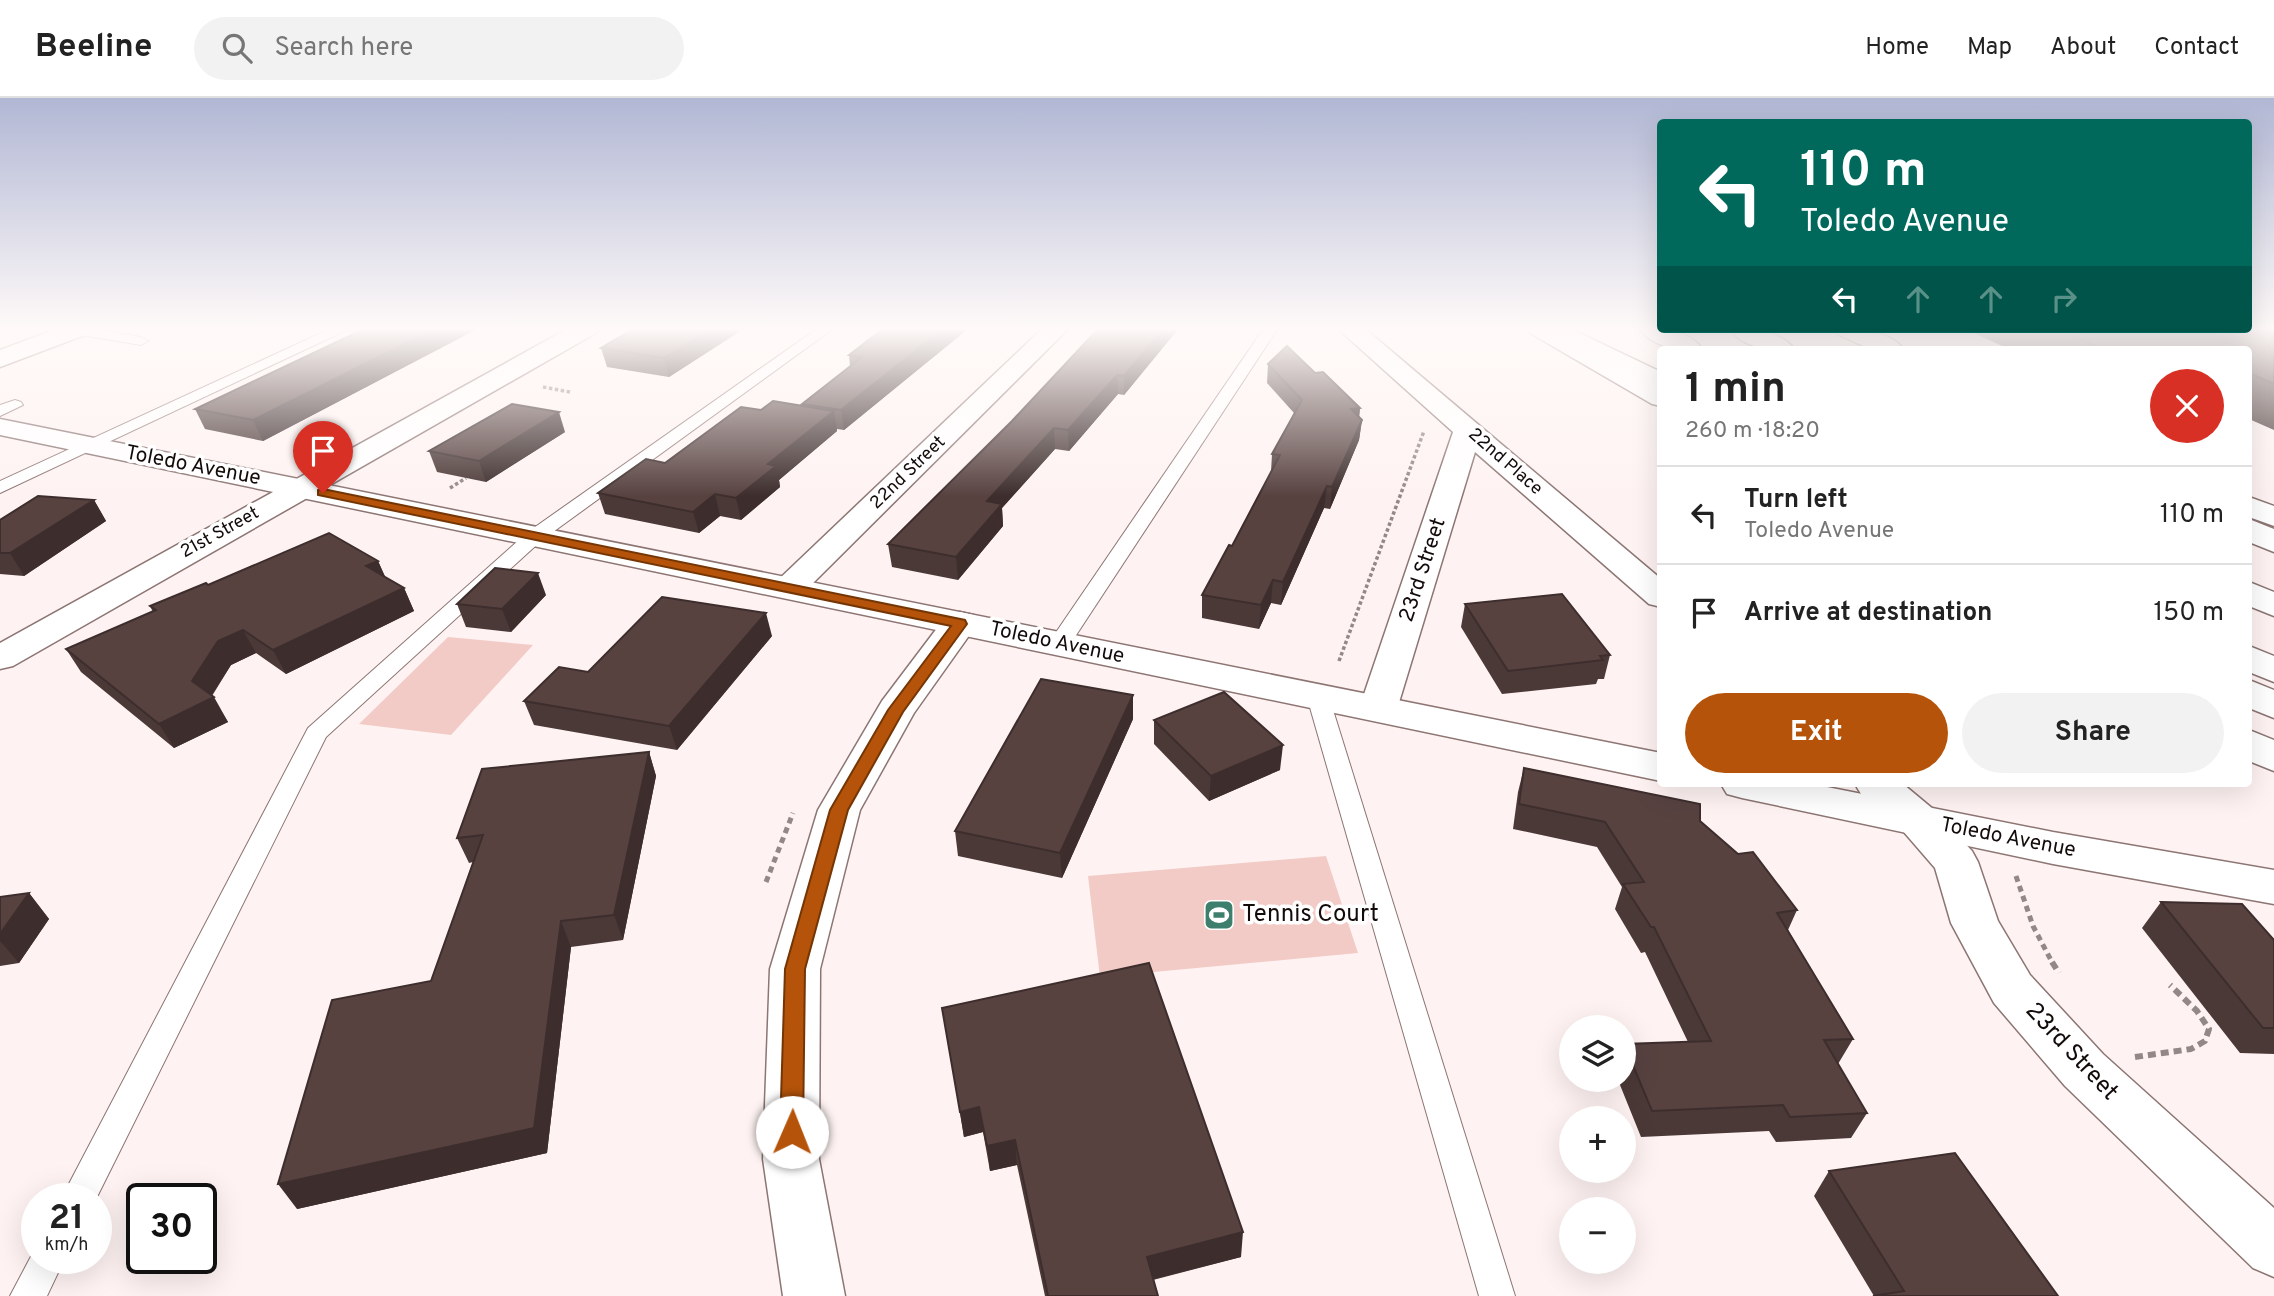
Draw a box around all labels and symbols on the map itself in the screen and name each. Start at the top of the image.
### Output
pin [293,421,353,493]
street label: 22nd Place [1463,423,1547,501]
street label: 22nd Street [865,431,951,515]
street label: Toledo Avenue [123,440,263,492]
street label: 21st Street [177,502,263,564]
street label: 23rd Street [1394,515,1452,625]
street label: Toledo Avenue [987,616,1127,670]
street label: Toledo Avenue [1938,812,2078,864]
sports icon: Tennis Court [1202,898,1236,932]
place label: Tennis Court [1242,900,1379,930]
street label: 23rd Street [2018,997,2124,1107]
position arrow [755,1095,829,1169]
speed limit sign: 30 [126,1183,217,1274]

